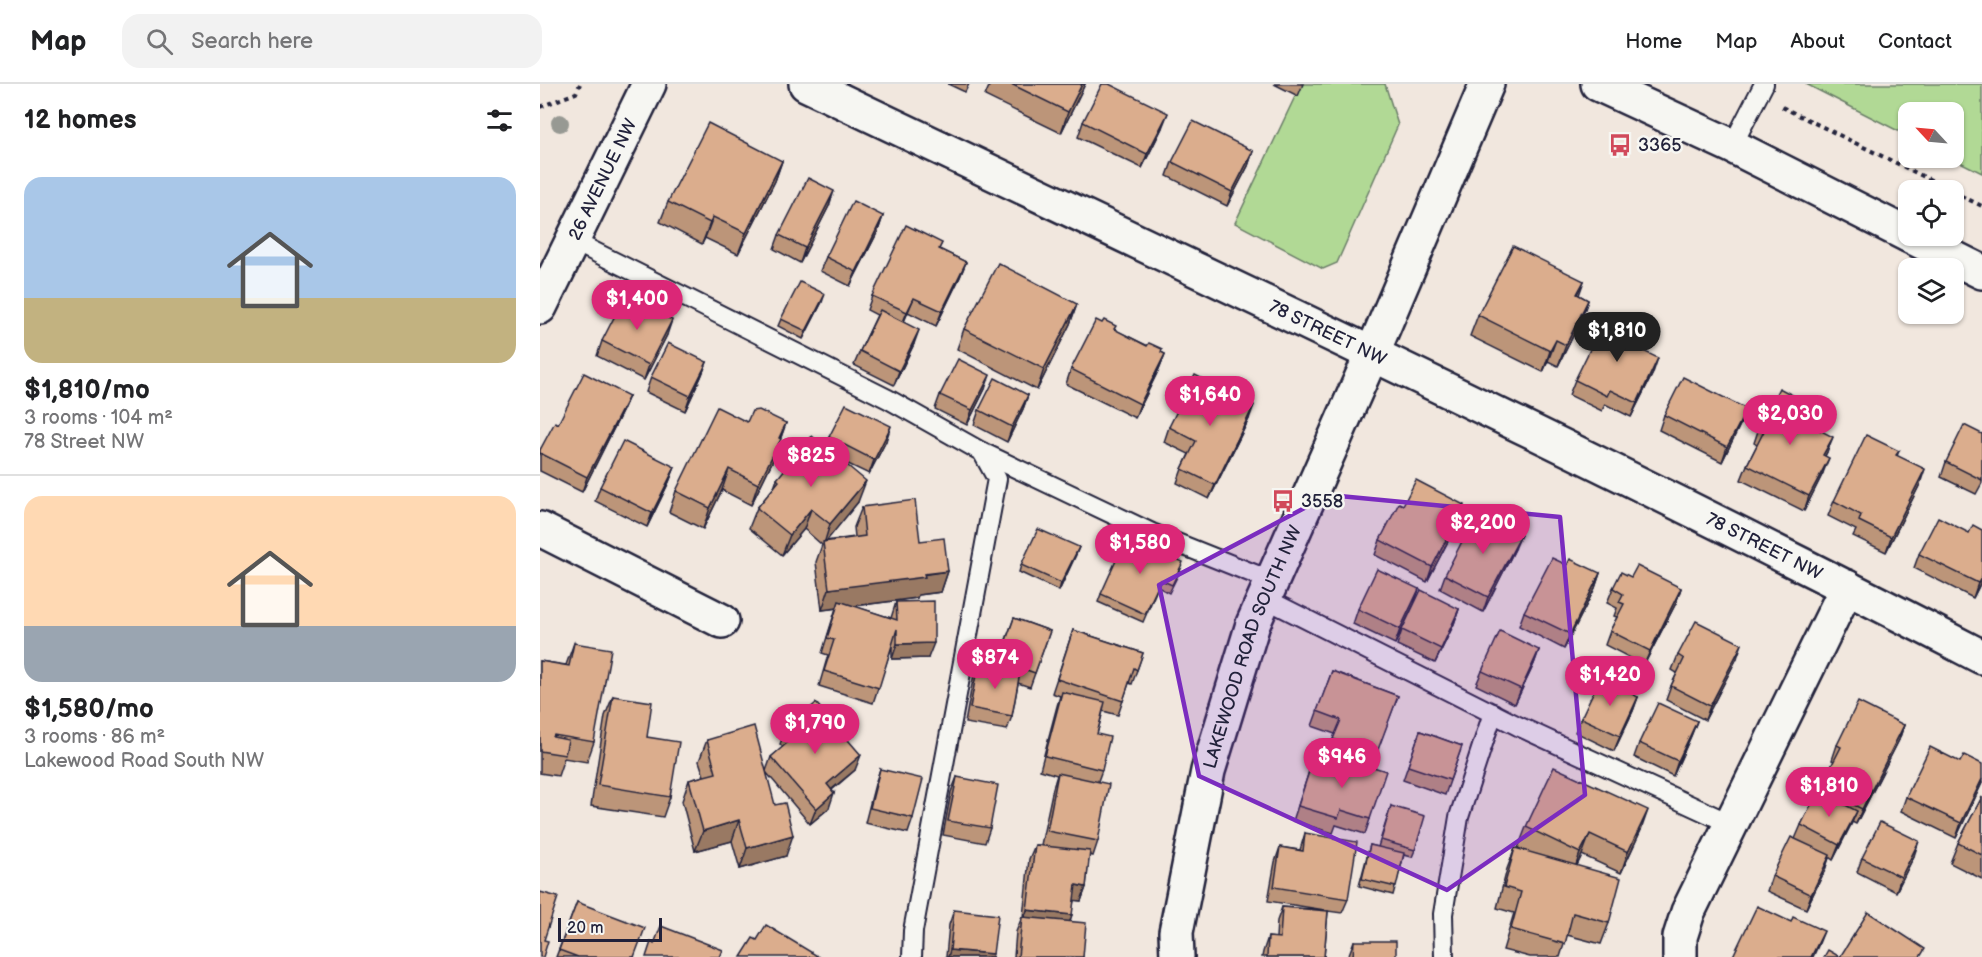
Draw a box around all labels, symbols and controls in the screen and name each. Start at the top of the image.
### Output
search box [122,14,542,68]
text: Map [30,25,86,58]
icon: search [143,25,176,58]
text: Search here [191,28,313,55]
text: Home [1625,29,1682,54]
text: Map [1715,29,1757,54]
text: About [1790,29,1845,54]
text: Contact [1878,29,1952,54]
north arrow [1898,102,1964,168]
map controls [1898,102,1964,324]
icon: filters [483,104,516,137]
text: 12 homes [24,105,136,136]
street label: 26 AVENUE NW [564,115,642,244]
bus stop icon: 3365 [1607,132,1633,158]
place label: 3365 [1638,135,1681,156]
button: locate [1898,180,1964,246]
icon: home [216,216,324,324]
button: layers [1898,258,1964,324]
pin: $1,400 [588,280,686,331]
text: $1,400 [606,287,668,311]
street label: 78 STREET NW [1266,296,1390,370]
pin: $1,810 [1568,312,1666,363]
text: $1,810 [1588,319,1646,343]
text: $1,810/mo [24,375,150,406]
pin: $1,640 [1161,376,1259,427]
text: $1,640 [1179,383,1241,407]
pin: $2,030 [1741,395,1839,446]
text: $2,030 [1757,402,1823,426]
text: 3 rooms · 104 m² [24,406,173,430]
text: 78 Street NW [24,430,144,454]
pin: $825 [775,437,847,488]
text: $825 [787,444,835,468]
bus stop icon: 3558 [1270,488,1296,514]
place label: 3558 [1301,491,1343,512]
pin: $2,200 [1434,504,1532,555]
street label: 78 STREET NW [1702,509,1826,585]
text: $2,200 [1450,511,1516,535]
street label: LAKEWOOD ROAD SOUTH NW [1199,522,1306,771]
pin: $1,580 [1091,524,1189,575]
text: $1,580 [1109,531,1171,555]
icon: home [216,535,324,643]
pin: $874 [959,639,1031,690]
text: $874 [971,646,1019,670]
pin: $1,420 [1561,656,1659,707]
text: $1,420 [1579,663,1641,687]
text: $1,580/mo [24,694,154,725]
pin: $1,790 [766,704,864,755]
text: $1,790 [784,711,846,735]
text: 3 rooms · 86 m² [24,725,165,749]
pin: $946 [1306,738,1378,789]
text: $946 [1318,745,1366,769]
text: Lakewood Road South NW [24,749,264,773]
pin: $1,810 [1780,767,1878,818]
text: $1,810 [1800,774,1858,798]
scale bar [558,915,662,942]
text: 20 m [567,919,603,938]

